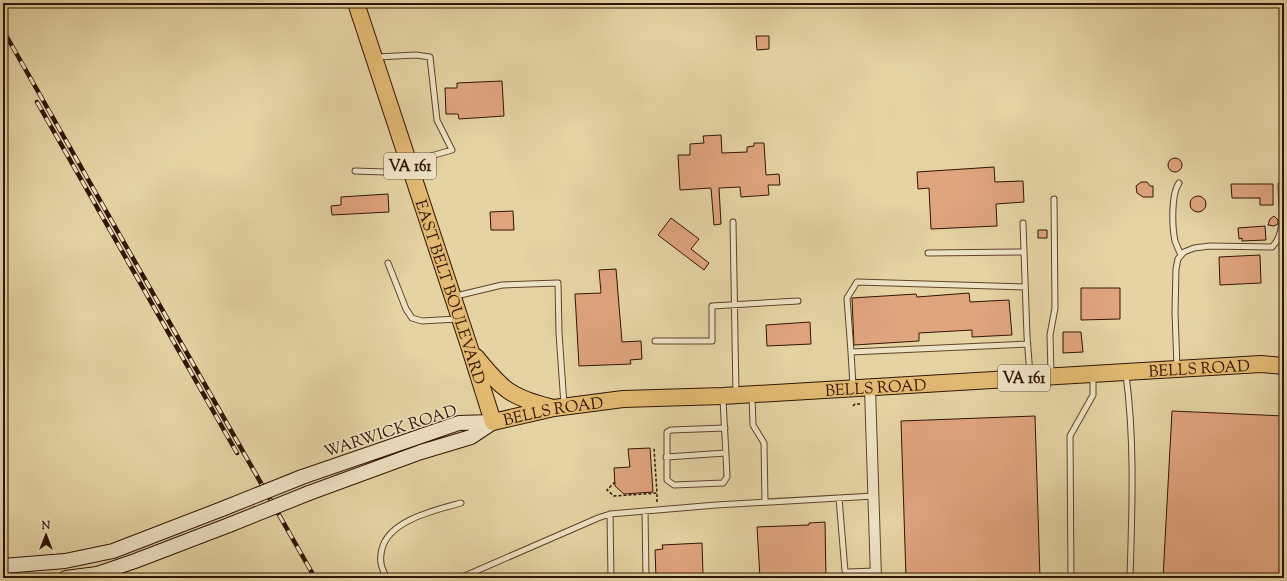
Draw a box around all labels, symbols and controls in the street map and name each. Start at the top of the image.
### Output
road number: VA 161 [384,153,436,179]
street label: EAST BELT BOULEVARD [408,197,490,388]
street label: BELLS ROAD [1148,356,1251,385]
road number: VA 161 [998,365,1050,391]
street label: BELLS ROAD [824,375,927,404]
street label: BELLS ROAD [501,393,605,433]
street label: WARWICK ROAD [321,400,460,465]
north arrow [26,515,66,555]
text: N [41,518,51,534]

